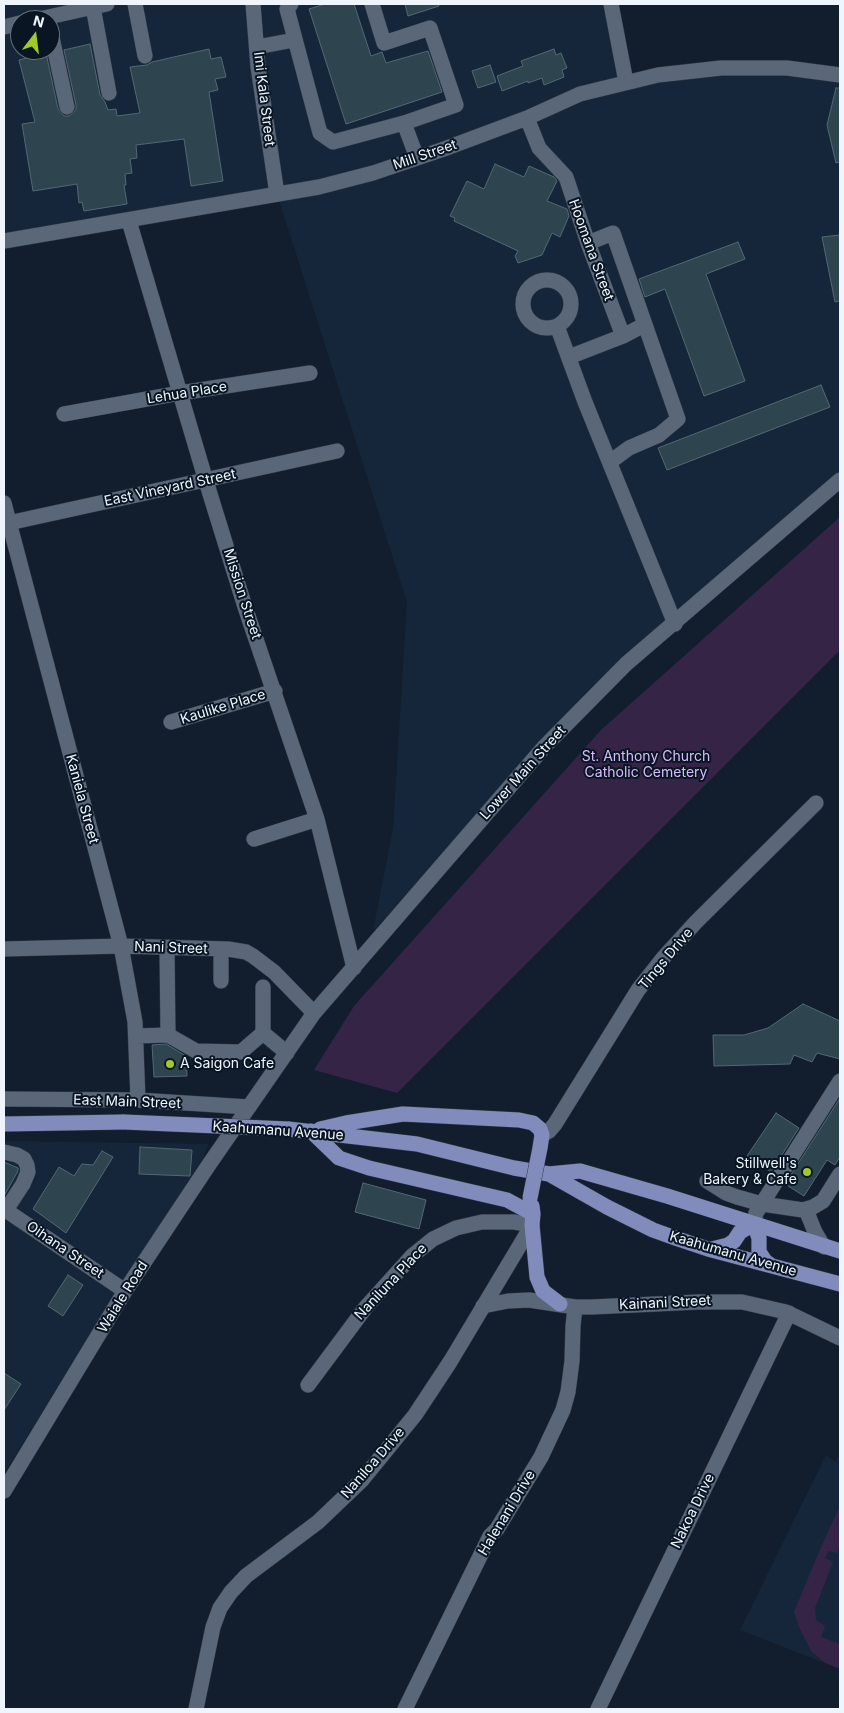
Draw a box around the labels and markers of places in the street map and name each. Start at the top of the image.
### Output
place label: A Saigon Cafe [180,1056,274,1072]
marker: A Saigon Cafe [164,1058,176,1070]
place label: Stillwell's Bakery & Cafe [703,1156,797,1188]
marker: Stillwell's Bakery & Cafe [801,1166,813,1178]

